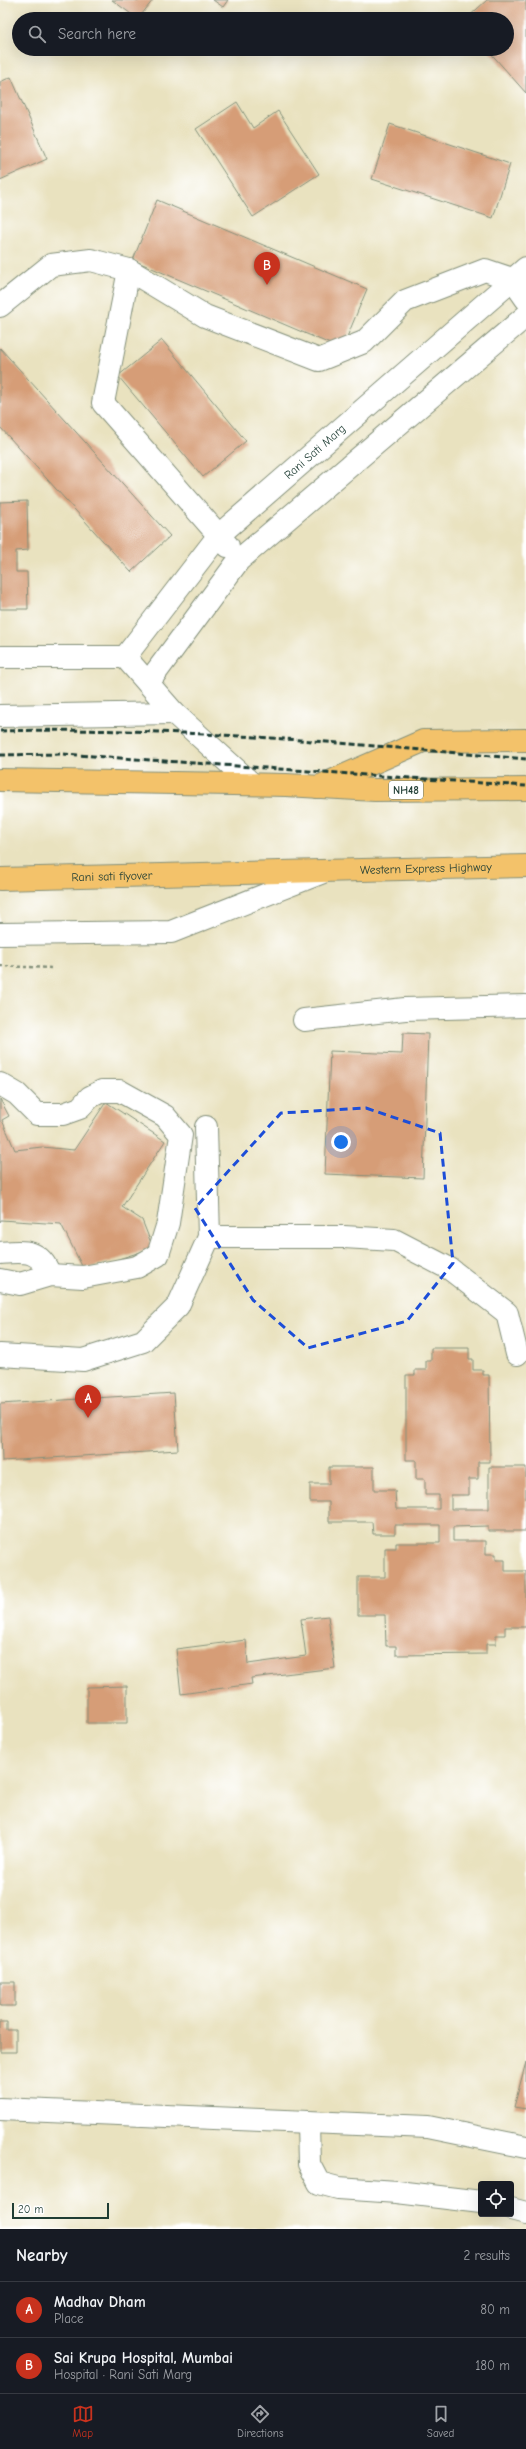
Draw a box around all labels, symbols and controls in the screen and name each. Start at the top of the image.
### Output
search box [12,12,514,56]
icon: search [26,23,48,45]
text: Search here [58,25,136,43]
pin: B [254,252,280,285]
street label: Rani Sati Marg [281,421,348,482]
road number: NH48 [389,781,423,799]
street label: Western Express Highway [360,860,493,877]
street label: Rani sati flyover [71,868,153,884]
your location [331,1132,351,1152]
pin: A [75,1385,101,1418]
map controls [478,2181,514,2217]
button: locate [478,2181,514,2217]
scale bar [12,2201,109,2220]
text: 20 m [18,2203,43,2216]
text: Nearby [16,2246,67,2265]
text: 2 results [463,2248,510,2263]
text: Madhav Dham [54,2293,146,2311]
text: A [25,2302,33,2317]
text: 80 m [480,2302,510,2317]
text: Place [54,2311,84,2326]
text: Sai Krupa Hospital, Mumbai [54,2349,233,2367]
text: B [25,2358,33,2373]
text: 180 m [475,2358,510,2373]
text: Hospital · Rani Sati Marg [54,2367,192,2382]
tab: Map [72,2403,94,2440]
tab: Directions [237,2403,284,2440]
tab: Saved [427,2403,454,2440]

